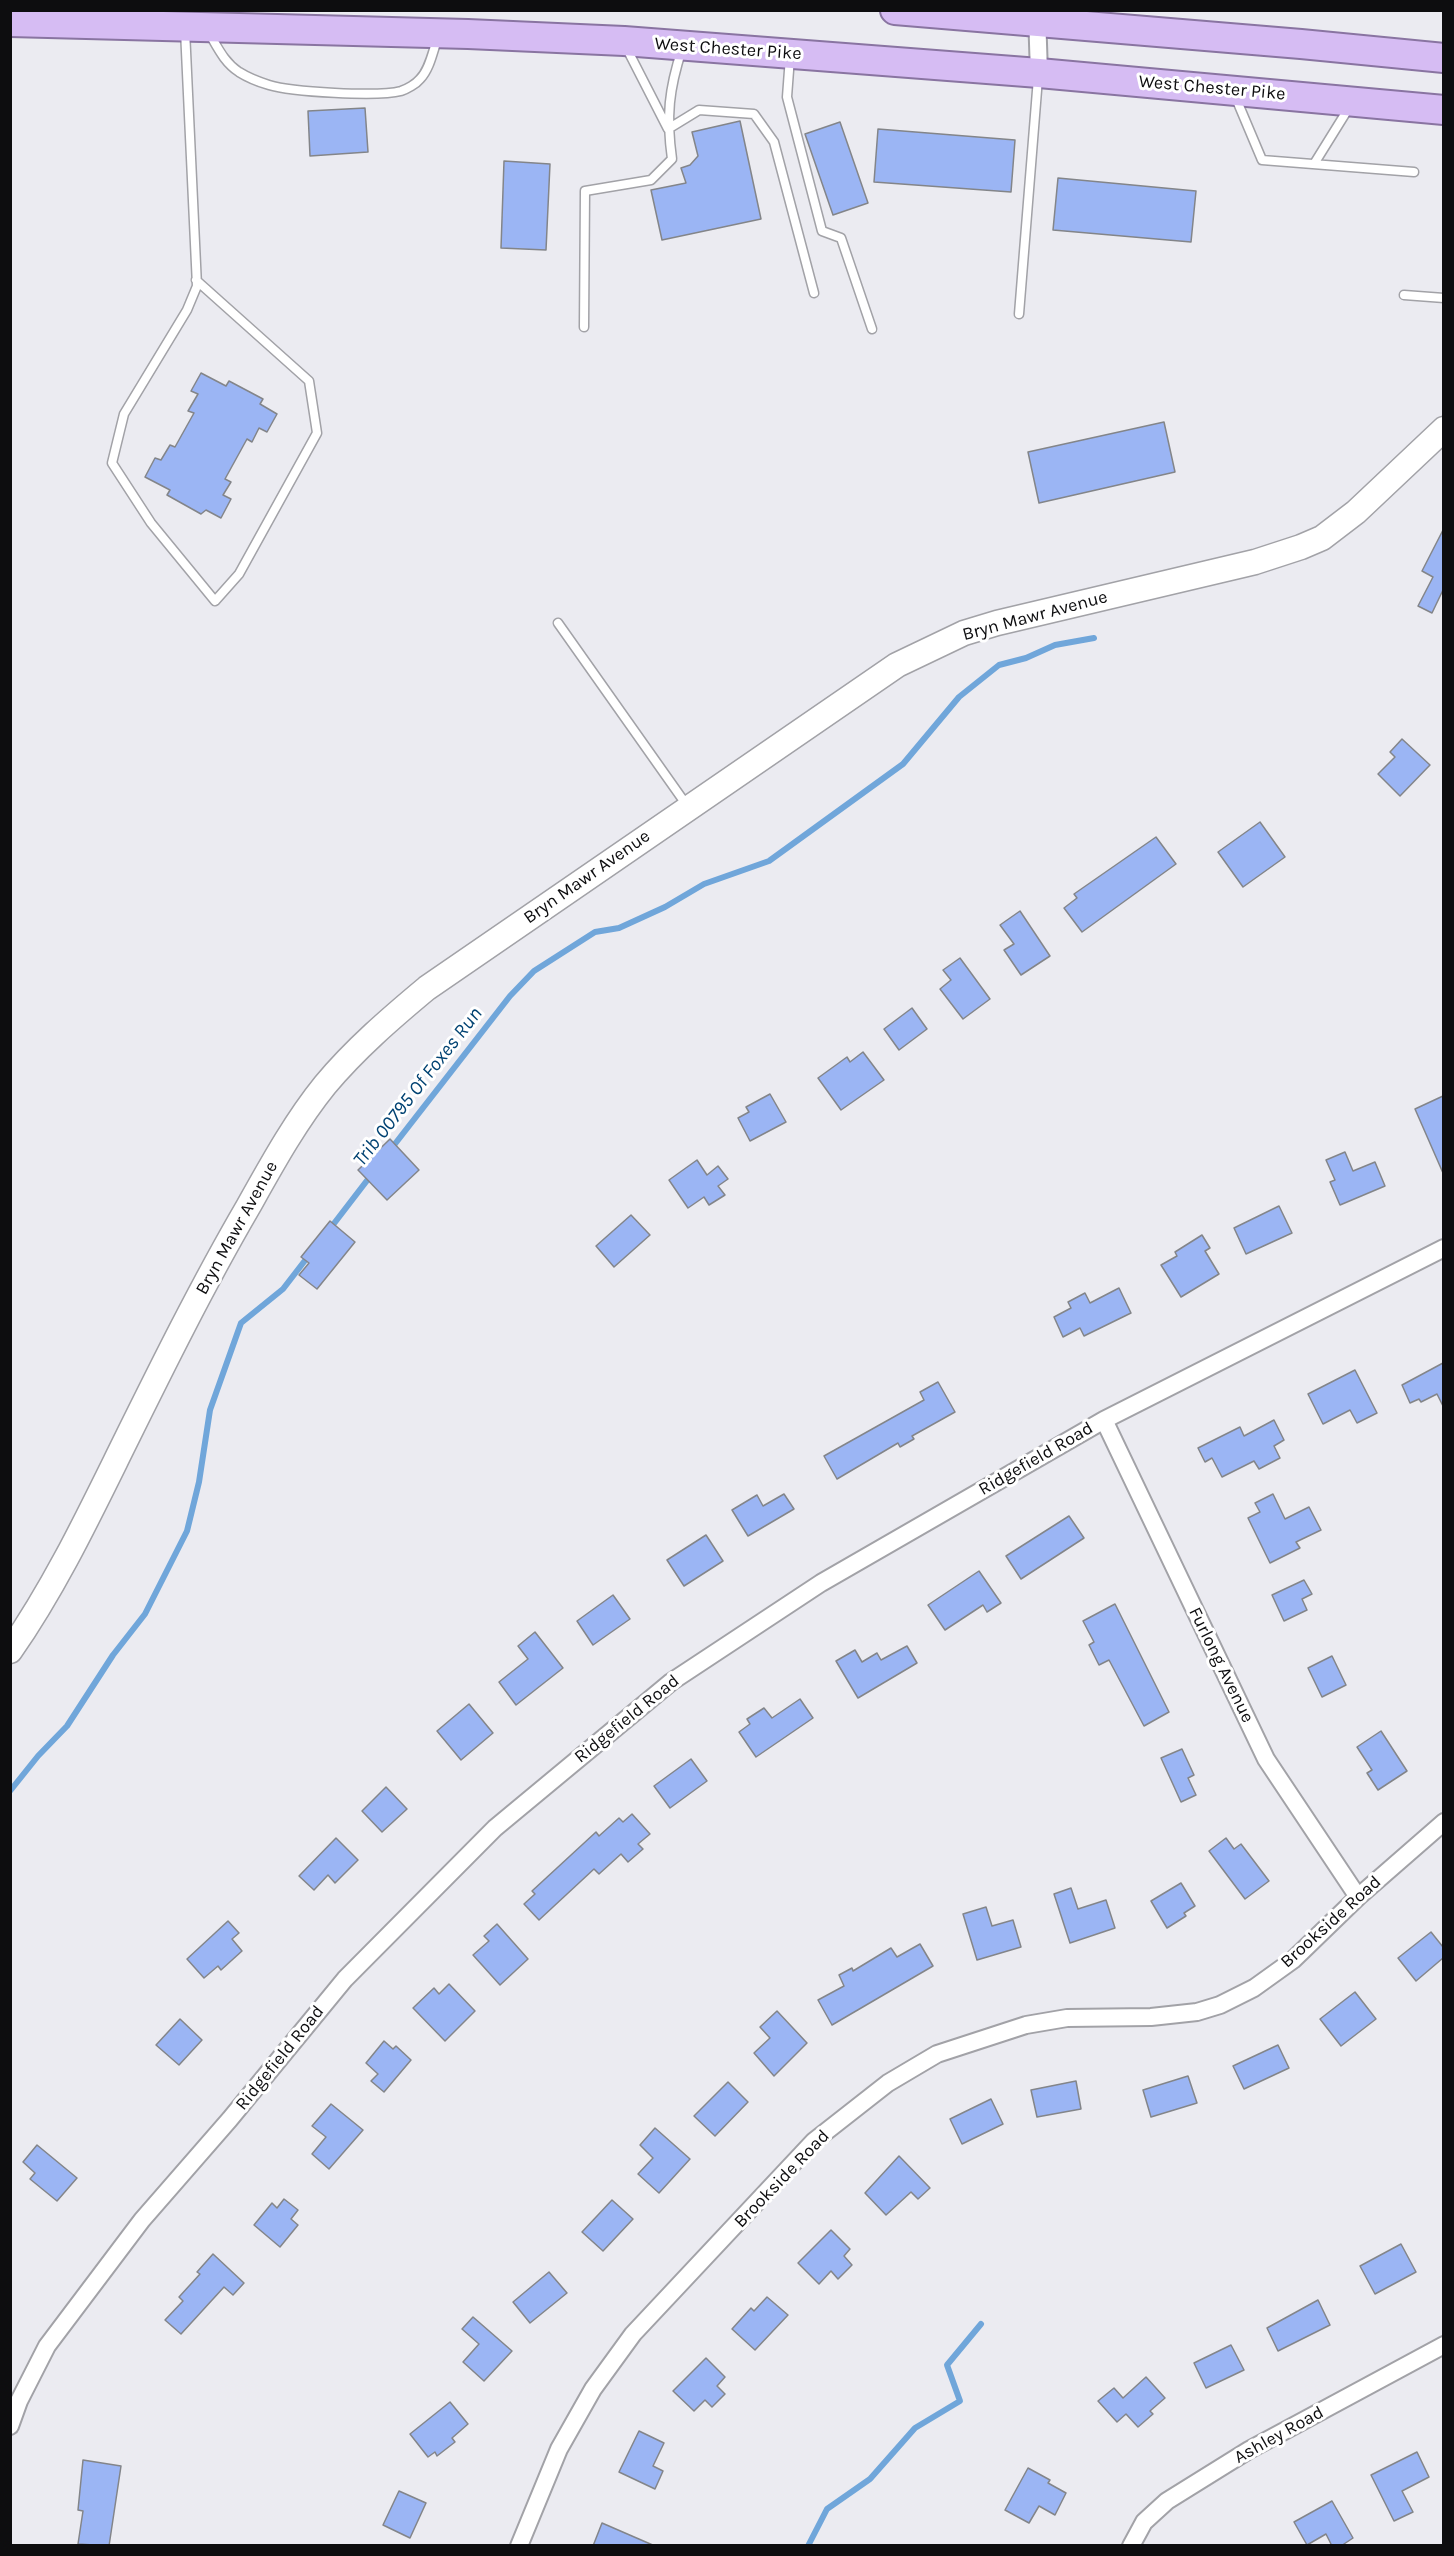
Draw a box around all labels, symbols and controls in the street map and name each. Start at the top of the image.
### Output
street label: West Chester Pike [654,33,802,65]
street label: West Chester Pike [1138,71,1286,105]
street label: Bryn Mawr Avenue [960,586,1110,646]
street label: Bryn Mawr Avenue [520,825,654,929]
water label: Trib 00795 Of Foxes Run [348,1003,488,1171]
street label: Bryn Mawr Avenue [191,1157,283,1299]
street label: Ridgefield Road [975,1417,1097,1501]
street label: Furlong Avenue [1184,1604,1258,1726]
street label: Ridgefield Road [570,1670,684,1768]
street label: Brookside Road [1276,1871,1386,1973]
street label: Ridgefield Road [231,2001,329,2115]
street label: Brookside Road [730,2125,834,2233]
street label: Ashley Road [1230,2402,1328,2468]

